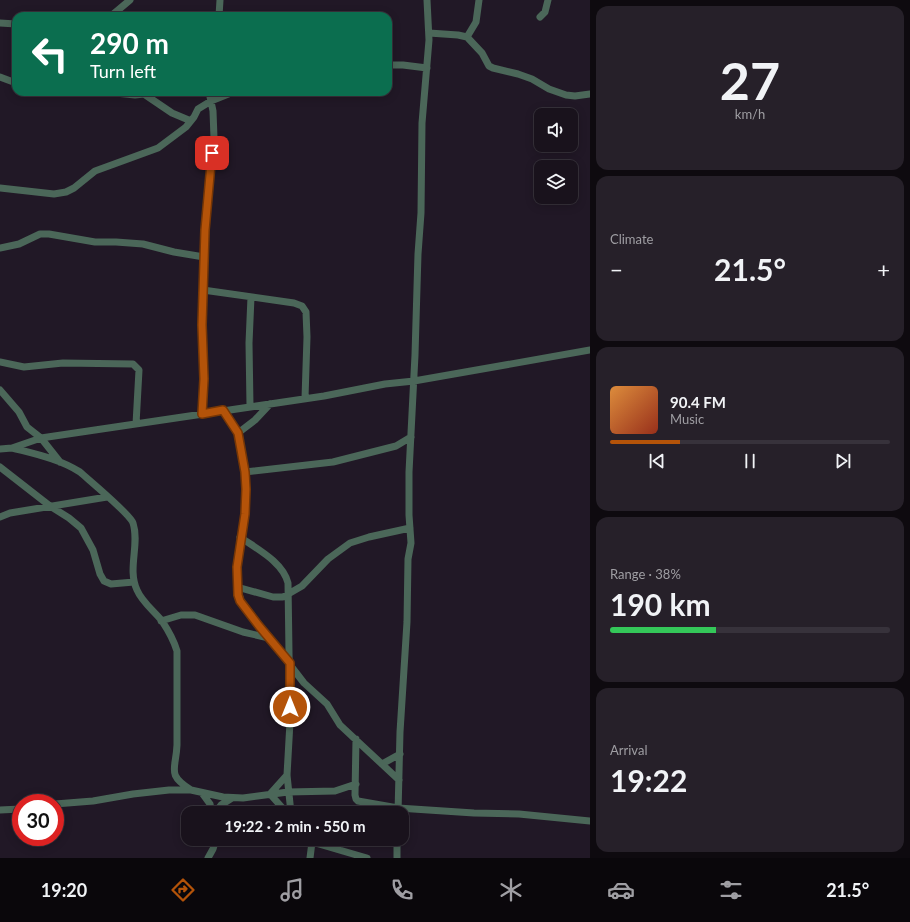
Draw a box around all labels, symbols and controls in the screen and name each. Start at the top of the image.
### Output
text: 290 m [90,26,169,60]
icon: left [24,28,76,80]
text: 27 [720,49,780,111]
text: Turn left [90,60,156,82]
text: km/h [735,106,765,122]
map controls [534,108,578,204]
button: sound [534,108,578,152]
pin [195,136,229,170]
icon: arrive [201,142,223,164]
button: layers [534,160,578,204]
text: Climate [610,231,653,247]
text: 21.5° [714,251,786,287]
text: − [610,256,623,283]
text: + [877,256,890,283]
text: 90.4 FM [670,393,726,411]
text: Music [670,411,704,427]
icon: previous [646,450,668,472]
icon: pause [739,450,761,472]
icon: next [832,450,854,472]
text: Range · 38% [610,566,681,582]
text: 190 km [610,586,711,622]
position arrow [269,686,311,728]
text: Arrival [610,742,647,758]
text: 19:22 [610,762,687,798]
speed limit sign: 30 [12,794,64,846]
text: 19:22 · 2 min · 550 m [225,817,365,835]
icon: directions [169,876,197,904]
icon: music [278,876,306,904]
icon: phone [388,876,416,904]
icon: climate [497,876,525,904]
icon: car [607,876,635,904]
icon: filters [717,876,745,904]
text: 19:20 [41,879,87,901]
text: 21.5° [826,879,869,901]

